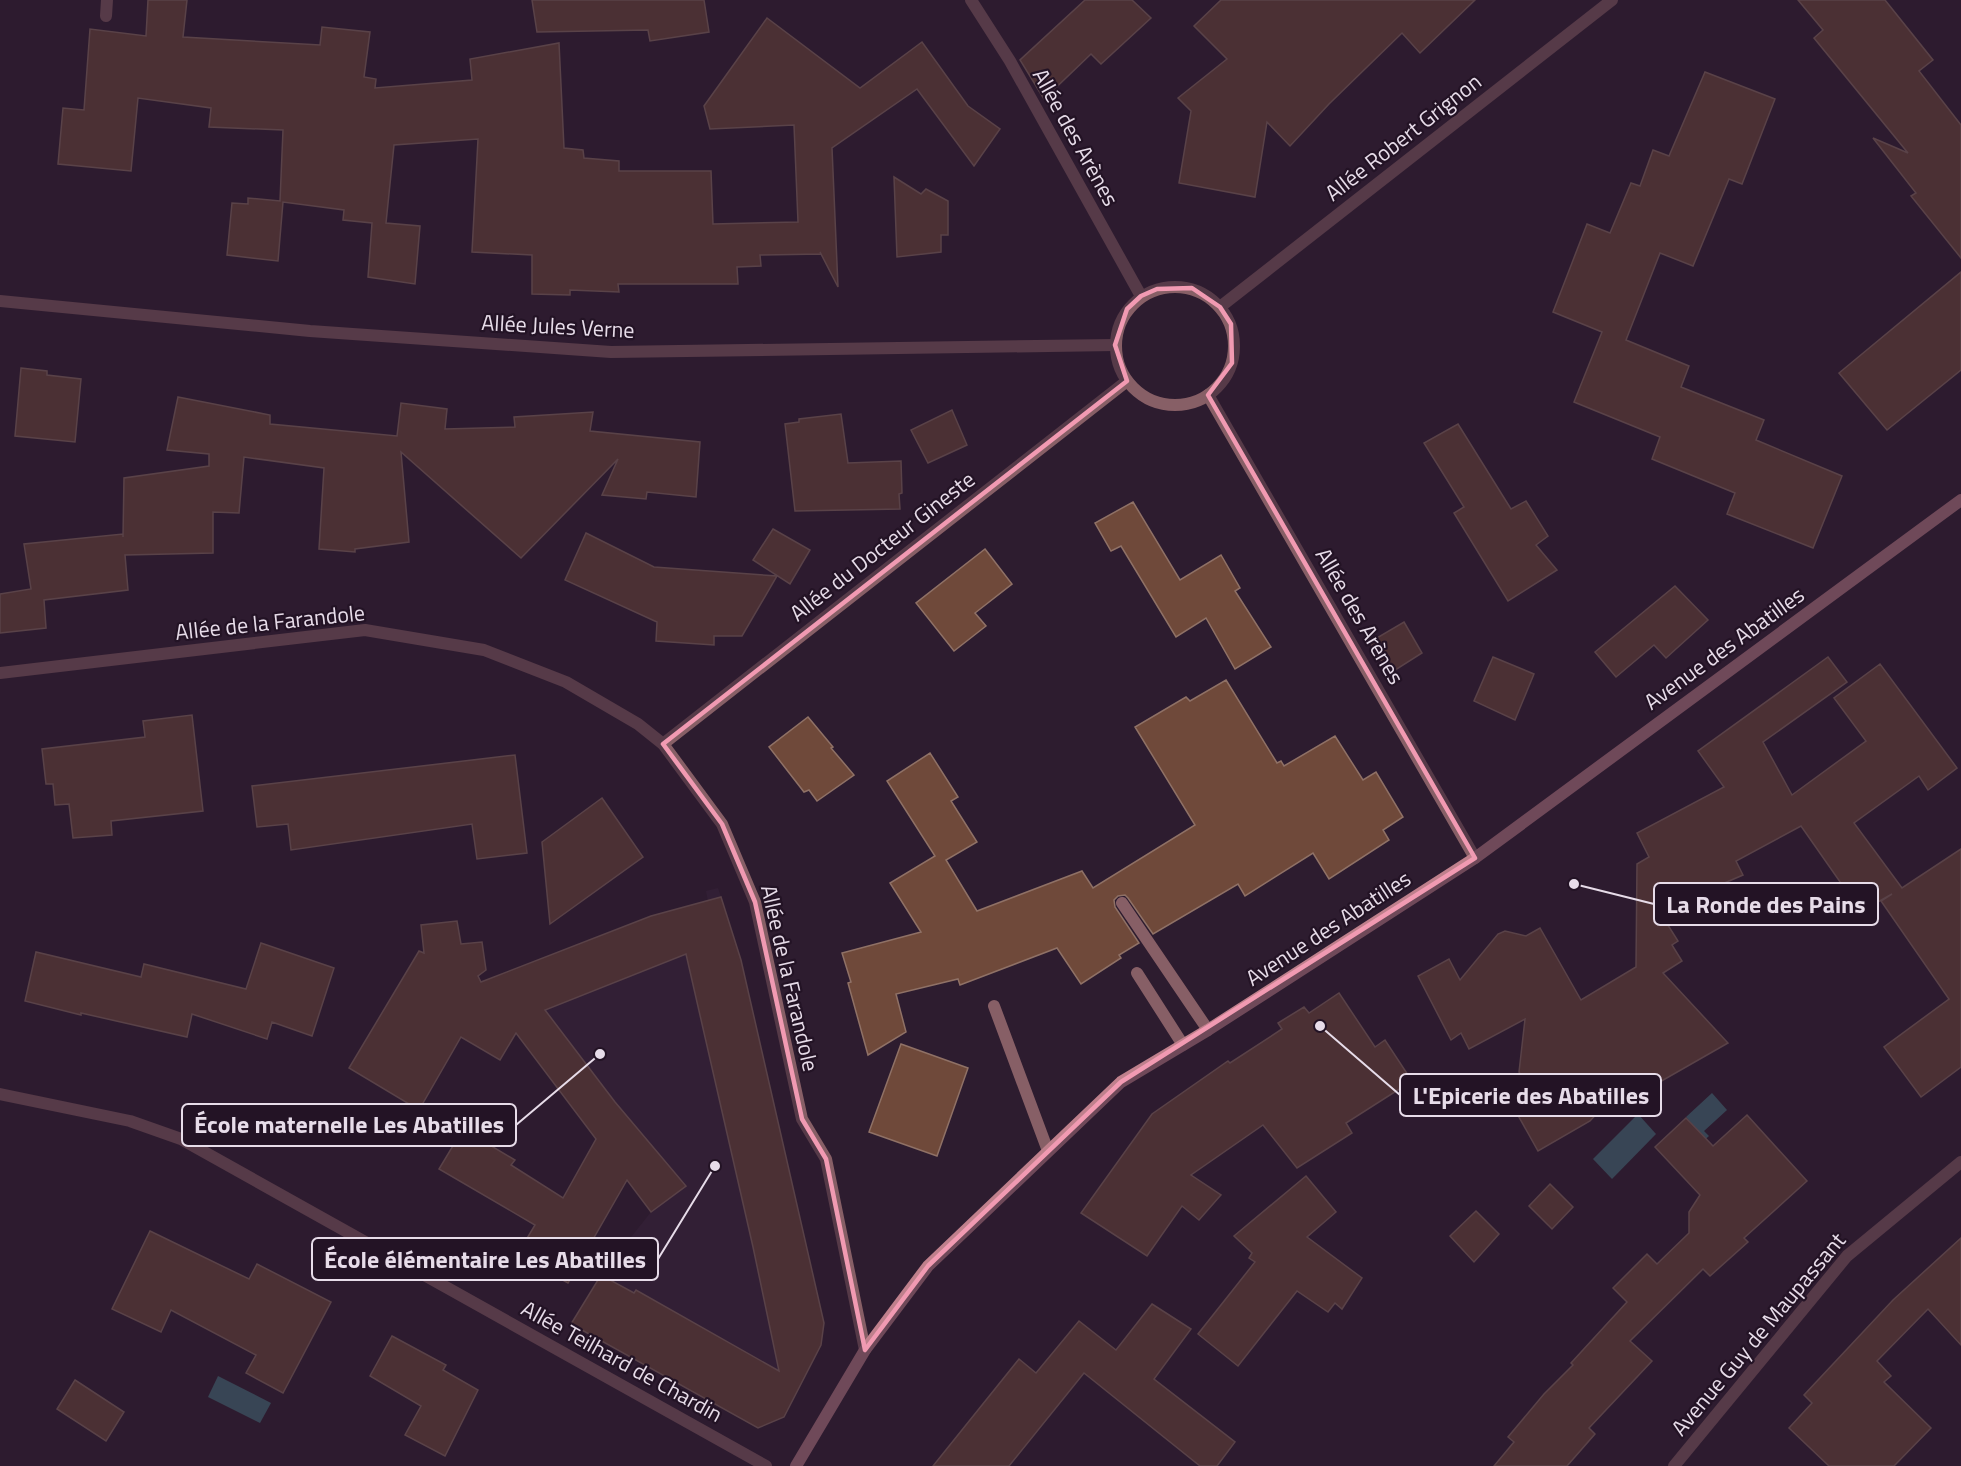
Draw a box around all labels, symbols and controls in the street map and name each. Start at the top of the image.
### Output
street label: Allée des Arènes [1024,62,1128,212]
street label: Allée Robert Grignon [1317,65,1489,209]
street label: Allée Jules Verne [481,305,635,347]
street label: Allée du Docteur Gineste [782,463,982,629]
street label: Allée des Arènes [1307,541,1413,691]
street label: Avenue des Abatilles [1637,578,1811,718]
street label: Allée de la Farandole [173,595,367,649]
street label: Avenue des Abatilles [1239,862,1417,994]
street label: Allée de la Farandole [752,881,828,1075]
callout: La Ronde des Pains [1654,883,1878,925]
text: La Ronde des Pains [1666,886,1866,922]
callout: L'Epicerie des Abatilles [1400,1074,1661,1116]
text: L'Epicerie des Abatilles [1413,1077,1649,1113]
callout: École maternelle Les Abatilles [182,1104,516,1146]
text: École maternelle Les Abatilles [194,1106,504,1142]
street label: Avenue Guy de Maupassant [1662,1225,1854,1443]
callout: École élémentaire Les Abatilles [312,1238,658,1280]
text: École élémentaire Les Abatilles [324,1241,646,1277]
street label: Allée Teilhard de Chardin [515,1291,729,1431]

